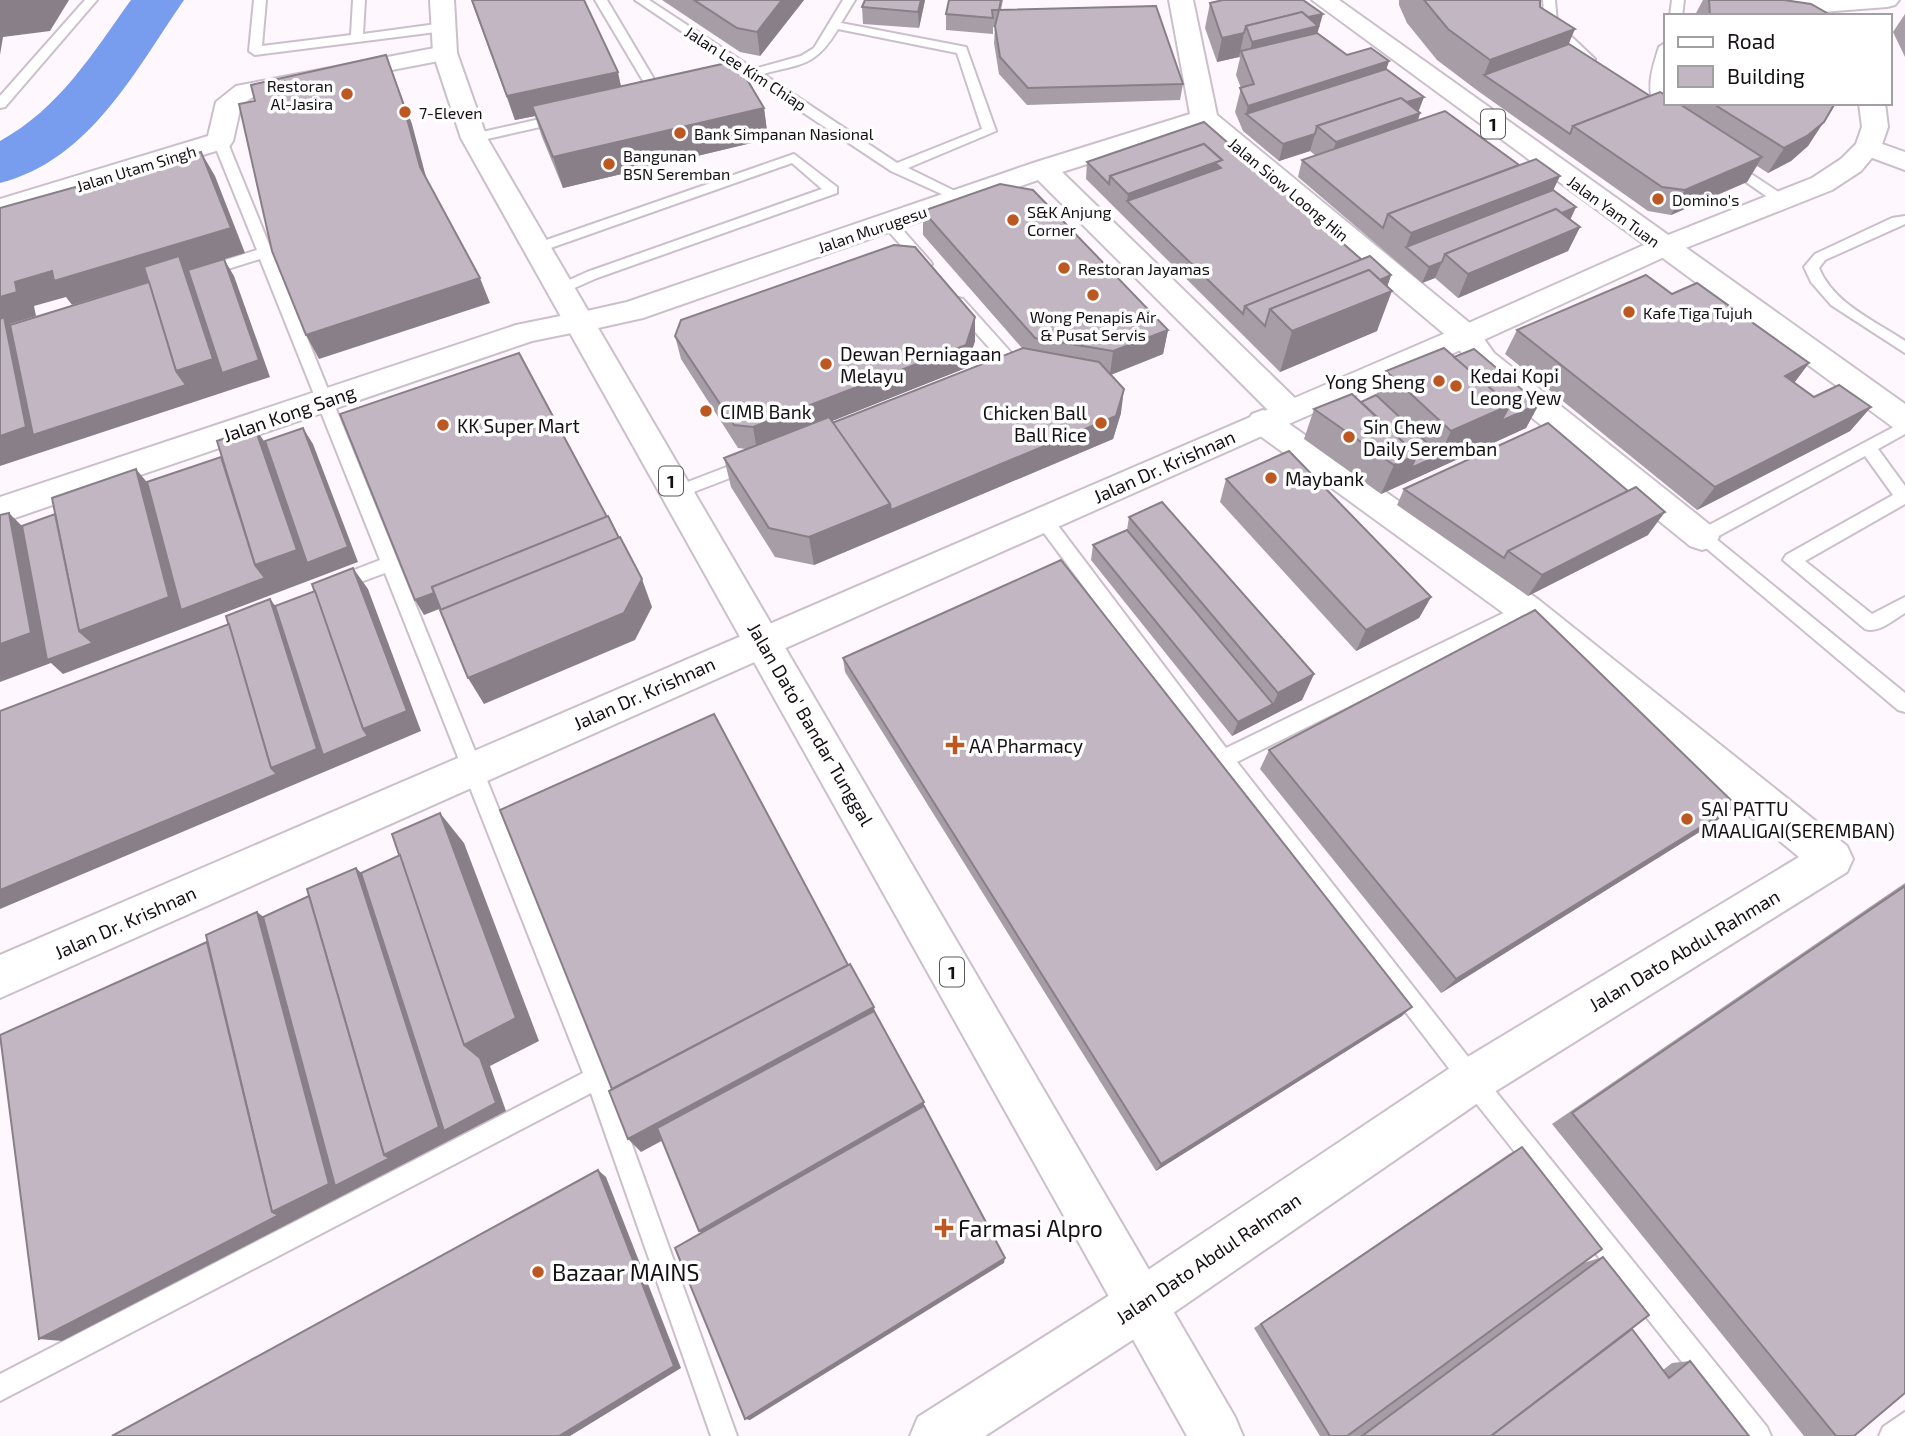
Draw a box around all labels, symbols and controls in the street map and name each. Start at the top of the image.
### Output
legend [1664,14,1891,105]
street label: Jalan Lee Kim Chiap [682,22,810,114]
text: Road [1727,28,1775,53]
text: Building [1727,63,1805,88]
place label: Restoran Al-Jasira [267,76,333,113]
marker: Restoran Al-Jasira [339,86,355,102]
place label: 7-Eleven [419,103,483,122]
marker: 7-Eleven [397,104,413,120]
road number: 1 [1481,110,1505,139]
place label: Bank Simpanan Nasional [694,124,874,143]
marker: Bank Simpanan Nasional [672,125,688,141]
street label: Jalan Siow Loong Hin [1225,133,1353,245]
street label: Jalan Utam Singh [74,141,198,195]
place label: Bangunan BSN Seremban [623,146,730,183]
marker: Bangunan BSN Seremban [601,156,617,172]
street label: Jalan Yam Tuan [1564,171,1664,251]
place label: Domino's [1672,190,1739,209]
marker: Domino's [1650,191,1666,207]
street label: Jalan Murugesu [815,201,929,257]
place label: S&K Anjung Corner [1027,202,1111,239]
marker: S&K Anjung Corner [1005,212,1021,228]
place label: Restoran Jayamas [1078,259,1210,278]
marker: Restoran Jayamas [1056,260,1072,276]
marker: Wong Penapis Air & Pusat Servis [1085,287,1101,303]
place label: Kafe Tiga Tujuh [1643,303,1753,323]
marker: Kafe Tiga Tujuh [1621,304,1637,320]
place label: Wong Penapis Air & Pusat Servis [1030,307,1157,344]
place label: Dewan Perniagaan Melayu [840,342,1002,387]
marker: Dewan Perniagaan Melayu [818,356,834,372]
place label: Kedai Kopi Leong Yew [1470,364,1562,409]
place label: Yong Sheng [1325,370,1425,393]
marker: Yong Sheng [1431,373,1447,389]
marker: Kedai Kopi Leong Yew [1448,378,1464,394]
street label: Jalan Kong Sang [220,379,359,446]
place label: CIMB Bank [720,400,812,423]
place label: Chicken Ball Ball Rice [983,401,1087,446]
marker: CIMB Bank [698,403,714,419]
place label: KK Super Mart [457,414,580,437]
marker: Chicken Ball Ball Rice [1093,415,1109,431]
place label: Sin Chew Daily Seremban [1363,415,1497,460]
marker: KK Super Mart [435,417,451,433]
street label: Jalan Dr. Krishnan [1090,424,1238,508]
marker: Sin Chew Daily Seremban [1341,429,1357,445]
road number: 1 [659,466,683,495]
place label: Maybank [1285,467,1364,490]
marker: Maybank [1263,470,1279,486]
street label: Jalan Dato' Bandar Tunggal [743,618,879,830]
street label: Jalan Dr. Krishnan [570,651,718,735]
place label: AA Pharmacy [969,734,1083,757]
marker: AA Pharmacy [947,737,963,753]
place label: SAI PATTU MAALIGAI(SEREMBAN) [1701,797,1895,842]
marker: SAI PATTU MAALIGAI(SEREMBAN) [1679,811,1695,827]
street label: Jalan Dr. Krishnan [51,880,199,964]
street label: Jalan Dato Abdul Rahman [1585,884,1783,1016]
road number: 1 [940,958,964,987]
street label: Jalan Dato Abdul Rahman [1111,1187,1305,1329]
place label: Farmasi Alpro [958,1214,1103,1242]
marker: Farmasi Alpro [936,1220,952,1236]
place label: Bazaar MAINS [552,1258,699,1286]
marker: Bazaar MAINS [530,1264,546,1280]

